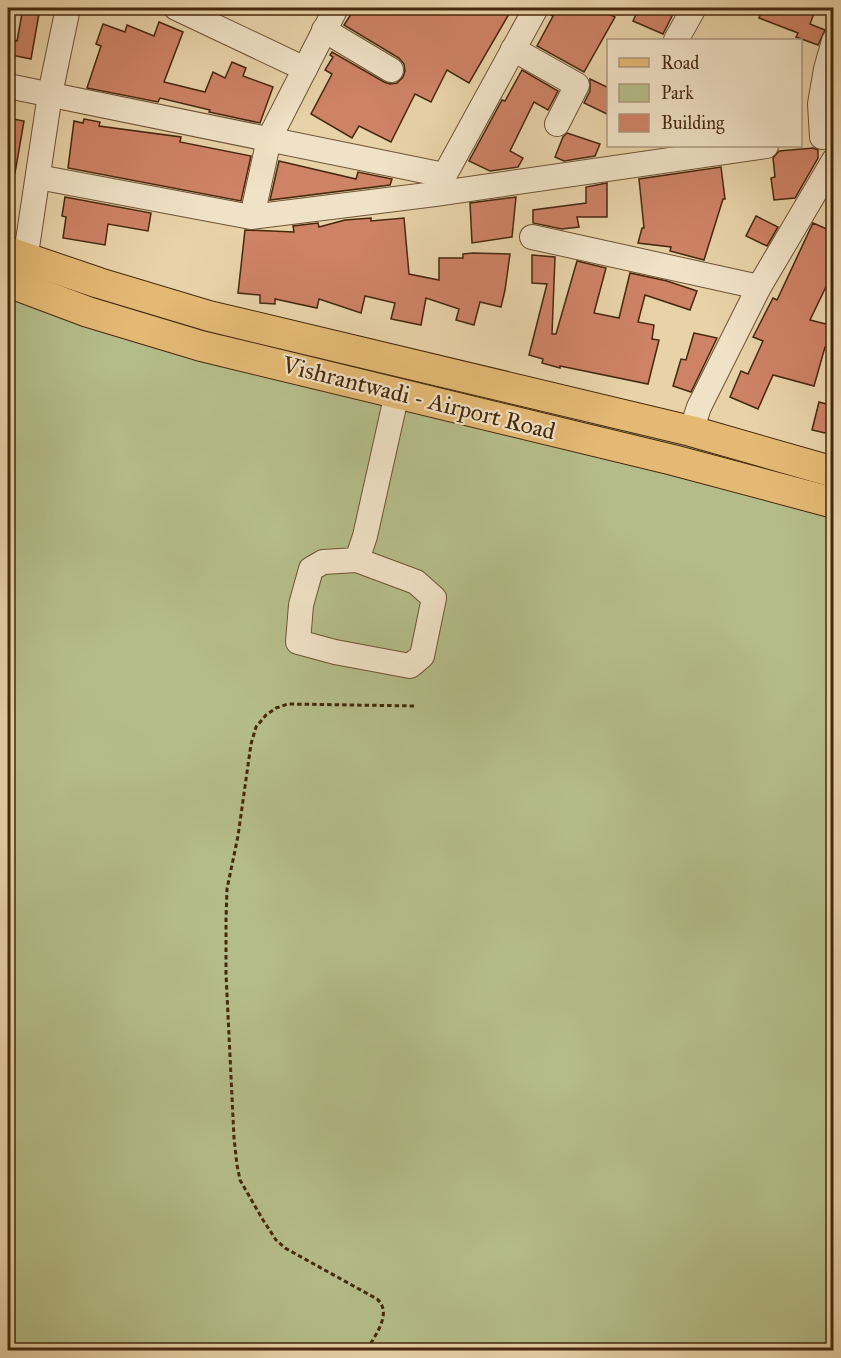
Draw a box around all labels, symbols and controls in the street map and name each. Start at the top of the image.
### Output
legend [607,39,802,147]
text: Road [661,52,699,74]
text: Park [661,82,694,104]
text: Building [661,112,725,135]
street label: Vishrantwadi - Airport Road [278,349,559,446]

